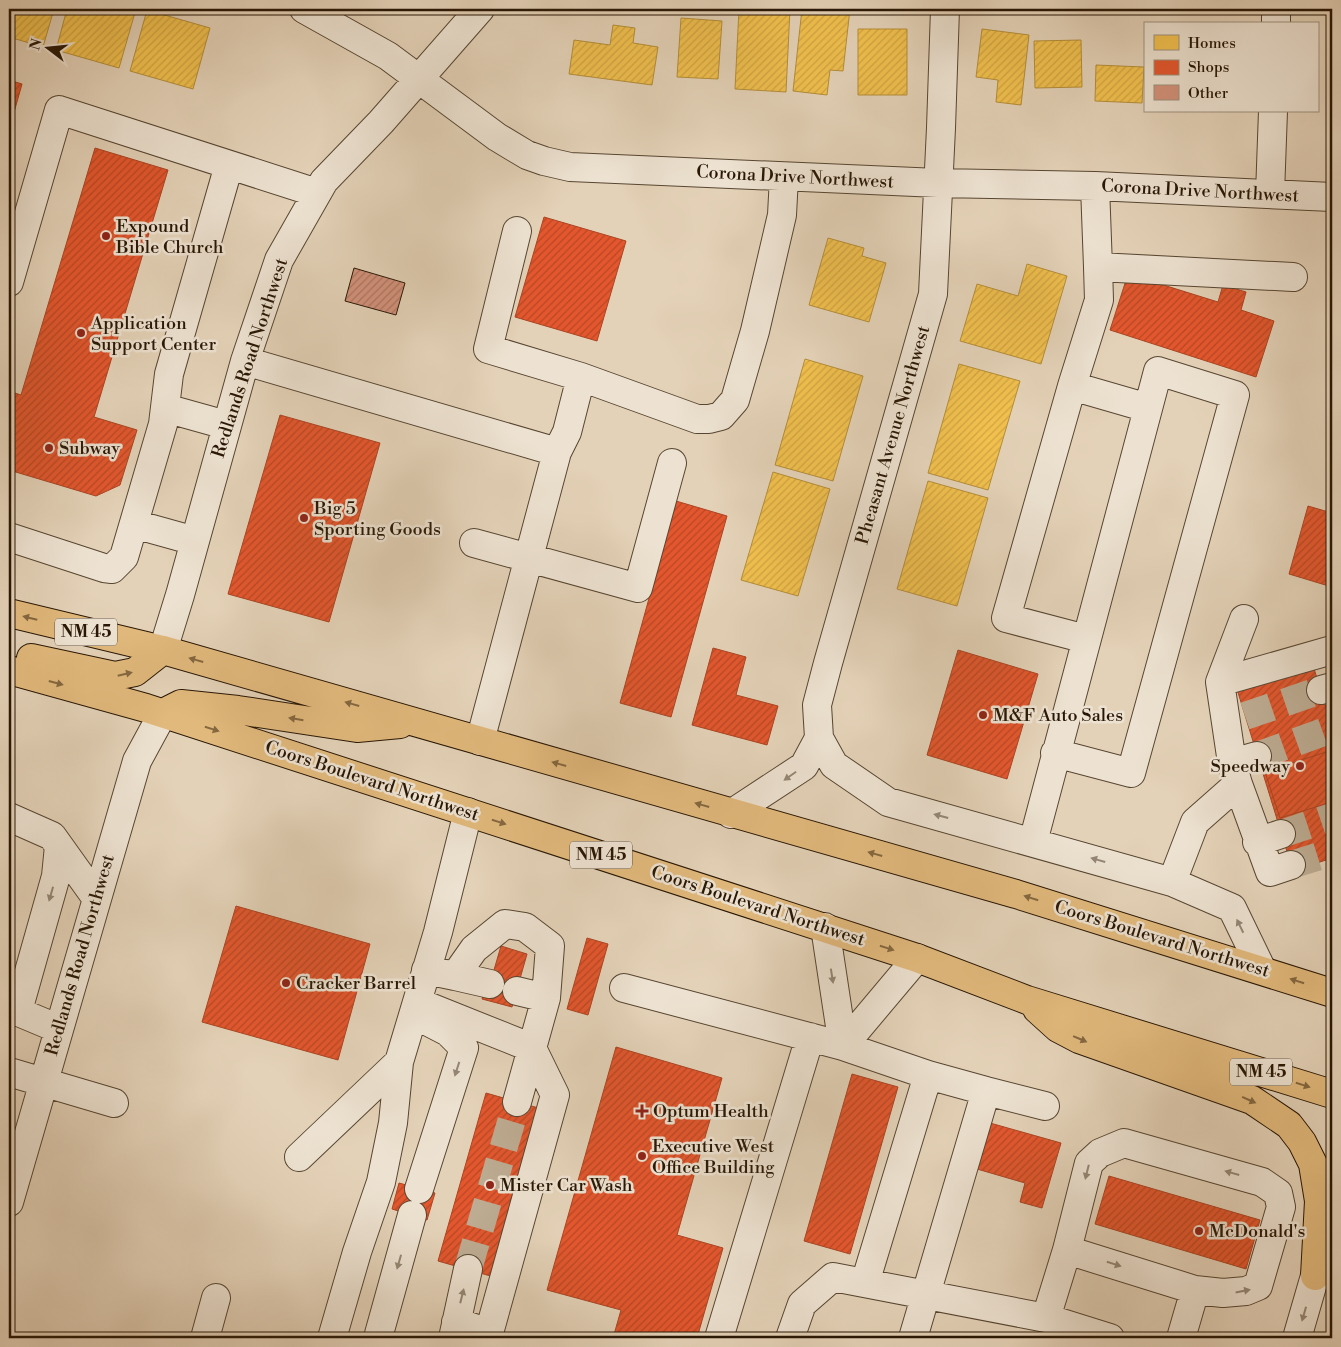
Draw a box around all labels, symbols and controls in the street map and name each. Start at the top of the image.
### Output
north arrow [22,22,72,72]
legend [1144,22,1318,112]
text: Homes [1188,34,1236,53]
text: N [26,37,47,52]
text: Shops [1188,58,1229,77]
text: Other [1188,84,1229,103]
street label: Corona Drive Northwest [696,160,895,194]
street label: Corona Drive Northwest [1101,174,1300,208]
place label: Expound Bible Church [115,215,224,259]
marker: Expound Bible Church [100,230,112,242]
street label: Redlands Road Northwest [207,255,293,461]
place label: Application Support Center [90,312,216,356]
street label: Pheasant Avenue Northwest [851,322,935,547]
marker: Application Support Center [75,327,87,339]
place label: Subway [59,437,120,460]
marker: Subway [43,442,55,454]
place label: Big 5 Sporting Goods [313,497,441,541]
marker: Big 5 Sporting Goods [298,512,310,524]
one-way arrow [23,614,38,622]
road number: NM 45 [55,618,117,646]
one-way arrow [188,655,203,663]
one-way arrow [117,670,132,678]
one-way arrow [48,679,63,687]
one-way arrow [344,700,359,708]
place label: M&F Auto Sales [993,704,1123,727]
marker: M&F Auto Sales [977,709,989,721]
one-way arrow [288,714,304,722]
one-way arrow [204,726,219,733]
street label: Coors Boulevard Northwest [262,736,482,827]
place label: Speedway [1210,755,1290,778]
one-way arrow [551,759,566,767]
marker: Speedway [1294,760,1306,772]
one-way arrow [784,771,797,781]
one-way arrow [694,801,709,809]
one-way arrow [934,812,949,820]
one-way arrow [492,819,507,826]
road number: NM 45 [570,842,632,868]
one-way arrow [867,850,883,858]
street label: Redlands Road Northwest [40,851,120,1058]
one-way arrow [1090,856,1105,864]
street label: Coors Boulevard Northwest [648,861,868,952]
one-way arrow [47,886,55,901]
one-way arrow [1024,894,1039,902]
street label: Coors Boulevard Northwest [1052,895,1273,983]
one-way arrow [1236,919,1244,933]
one-way arrow [880,944,895,952]
one-way arrow [828,968,836,984]
place label: Cracker Barrel [296,972,417,995]
marker: Cracker Barrel [280,977,292,989]
one-way arrow [1289,977,1304,985]
one-way arrow [1073,1035,1087,1043]
road number: NM 45 [1230,1058,1292,1086]
one-way arrow [453,1061,461,1076]
one-way arrow [1296,1082,1311,1090]
one-way arrow [1242,1096,1256,1104]
place label: Optum Health [653,1100,769,1123]
marker: Optum Health [635,1104,649,1118]
place label: Executive West Office Building [652,1135,775,1179]
marker: Executive West Office Building [636,1150,648,1162]
one-way arrow [1083,1165,1091,1180]
one-way arrow [1224,1169,1239,1177]
place label: Mister Car Wash [500,1174,633,1197]
marker: Mister Car Wash [484,1179,496,1191]
place label: McDonald's [1209,1220,1306,1243]
marker: McDonald's [1193,1225,1205,1237]
one-way arrow [394,1255,402,1270]
one-way arrow [1106,1261,1121,1269]
one-way arrow [1236,1286,1252,1294]
one-way arrow [458,1288,466,1303]
one-way arrow [1299,1307,1307,1322]

